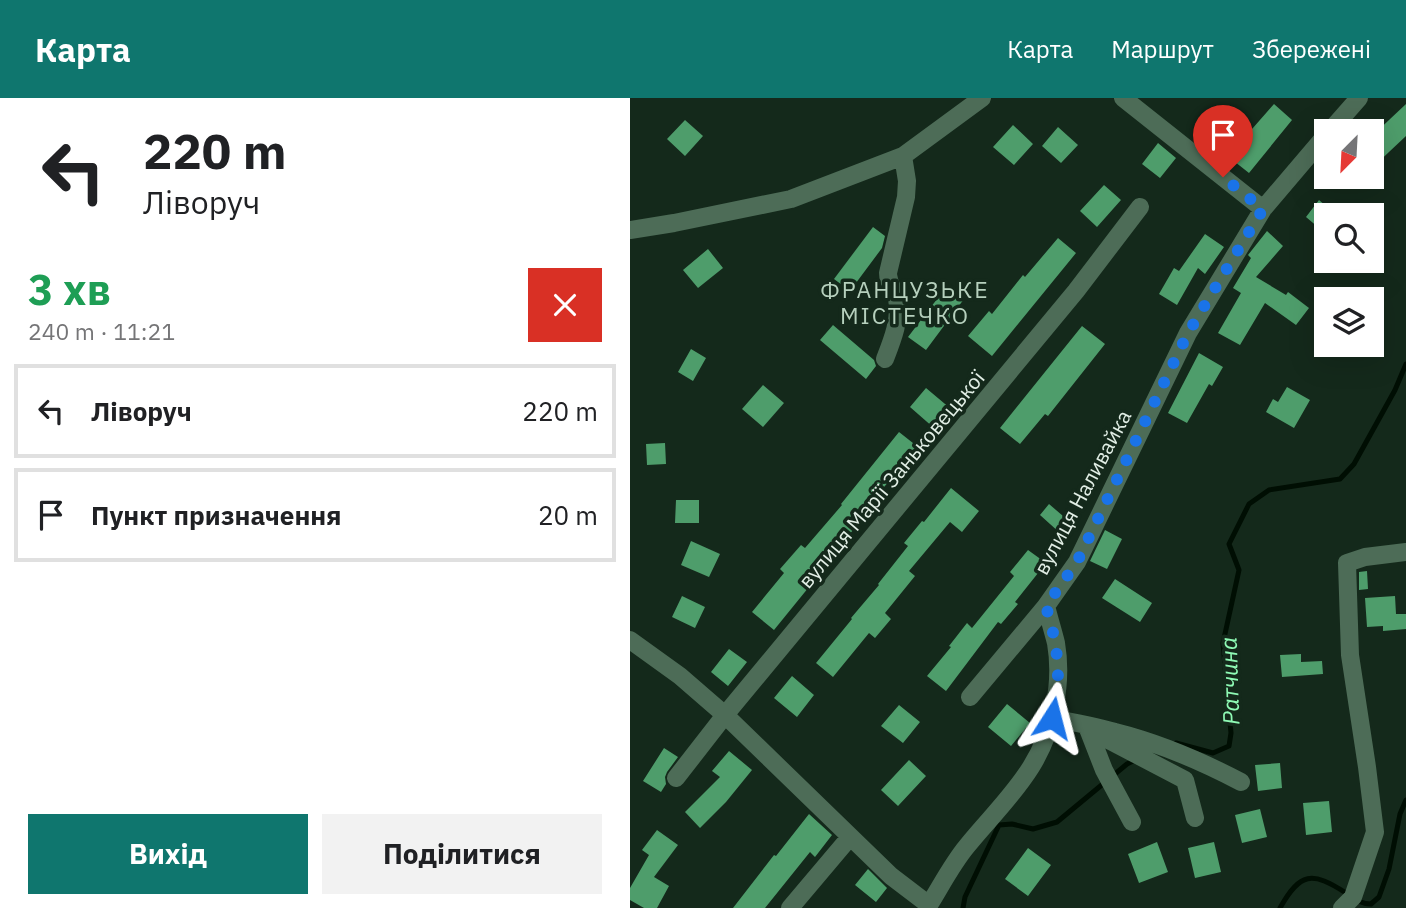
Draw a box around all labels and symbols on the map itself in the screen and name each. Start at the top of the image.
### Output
pin [1193,105,1253,177]
north arrow [1314,119,1384,189]
district label: ФРАНЦУЗЬКЕ МІСТЕЧКО [820,274,990,330]
street label: вулиця Марії Заньковецької [792,364,991,594]
street label: вулиця Наливайка [1027,405,1137,579]
water label: Ратчина [1212,636,1246,726]
position arrow [1015,681,1089,755]

